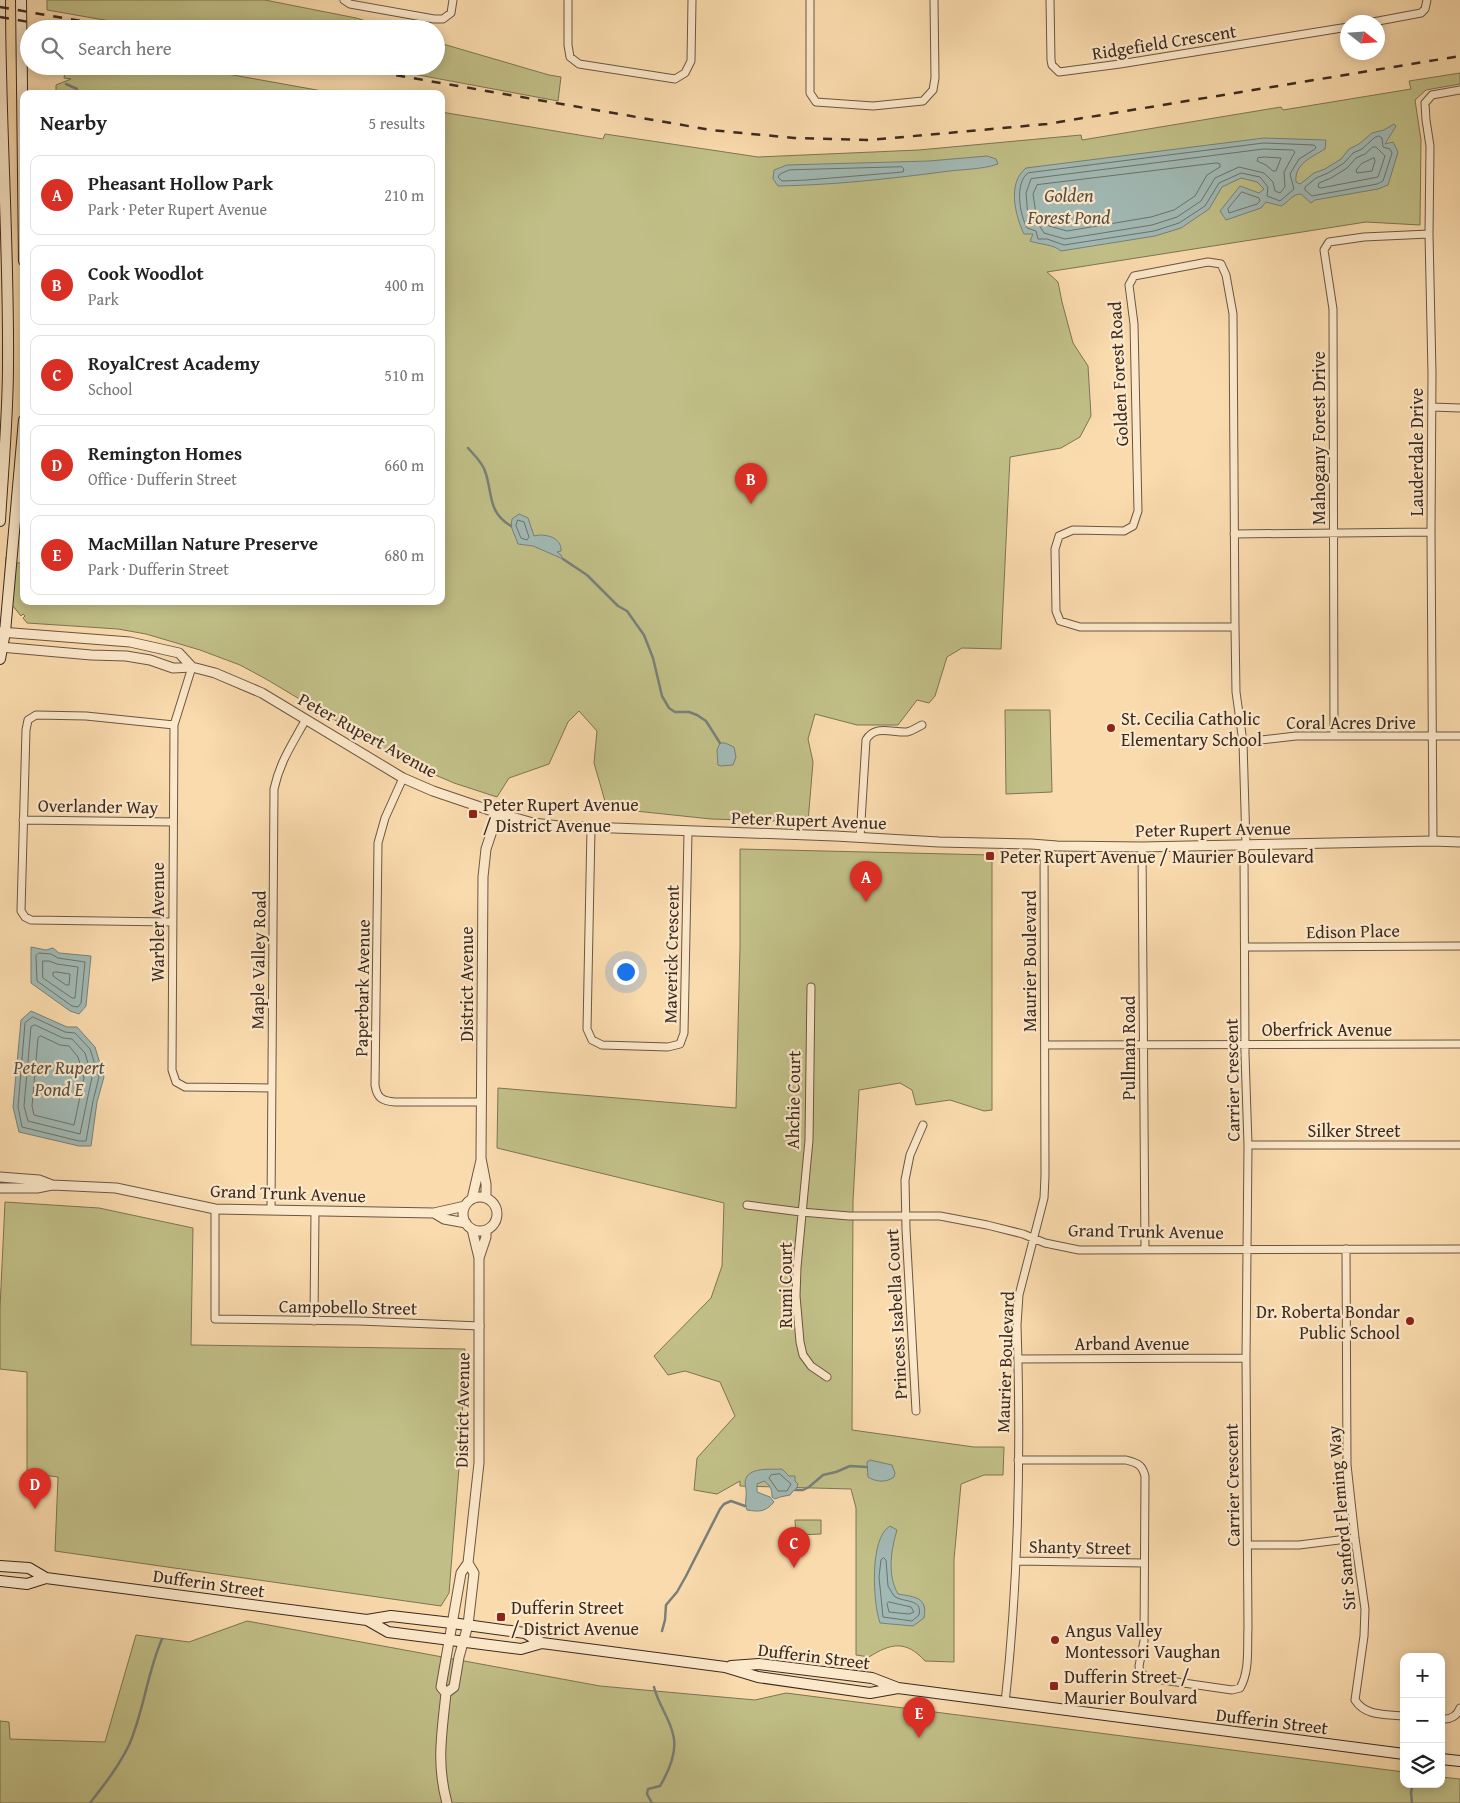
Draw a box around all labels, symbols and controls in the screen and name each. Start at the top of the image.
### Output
north arrow [1340,15,1385,60]
street label: Ridgefield Crescent [1090,17,1239,67]
search box [20,20,445,75]
icon: search [38,34,66,62]
text: Search here [78,34,172,62]
text: Nearby [40,107,107,138]
text: 5 results [368,111,425,135]
text: Pheasant Hollow Park [88,169,273,197]
water label: Golden Forest Pond [1026,181,1111,231]
text: A [52,183,62,207]
text: 210 m [384,183,424,207]
text: Park · Peter Rupert Avenue [88,197,267,221]
text: Cook Woodlot [88,259,204,287]
text: B [52,273,62,297]
text: 400 m [384,273,424,297]
text: Park [88,287,119,311]
street label: Golden Forest Road [1101,301,1135,447]
text: RoyalCrest Academy [88,349,260,377]
street label: Mahogany Forest Drive [1305,351,1332,525]
text: C [52,363,62,387]
text: 510 m [384,363,424,387]
text: School [88,377,132,401]
street label: Lauderdale Drive [1403,388,1430,516]
text: Remington Homes [88,439,242,467]
text: D [52,453,62,477]
text: 660 m [384,453,424,477]
pin: B [735,463,767,504]
text: Office · Dufferin Street [88,467,237,491]
text: MacMillan Nature Preserve [88,529,318,557]
text: E [53,543,61,567]
text: 680 m [384,543,424,567]
text: Park · Dufferin Street [88,557,229,581]
street label: Peter Rupert Avenue [293,685,443,785]
place label: St. Cecilia Catholic Elementary School [1121,705,1262,753]
street label: Coral Acres Drive [1286,709,1416,736]
marker: St. Cecilia Catholic Elementary School [1105,722,1117,734]
street label: Overlander Way [38,791,159,821]
place label: Peter Rupert Avenue / District Avenue [483,791,639,839]
street label: Peter Rupert Avenue [731,804,887,836]
marker: Peter Rupert Avenue / District Avenue [467,808,479,820]
street label: Peter Rupert Avenue [1135,814,1291,844]
place label: Peter Rupert Avenue / Maurier Boulevard [1000,843,1314,870]
marker: Peter Rupert Avenue / Maurier Boulevard [984,850,996,862]
pin: A [850,861,882,902]
street label: Warbler Avenue [144,862,171,982]
street label: Maverick Crescent [656,884,686,1024]
street label: Maple Valley Road [243,890,273,1030]
street label: Maurier Boulevard [1016,890,1043,1032]
street label: Edison Place [1306,917,1400,945]
street label: Paperbark Avenue [347,919,377,1057]
street label: District Avenue [453,926,480,1042]
your location [613,959,639,985]
street label: Pullman Road [1115,995,1142,1100]
street label: Oberfrick Avenue [1262,1016,1392,1043]
street label: Carrier Crescent [1217,1017,1247,1142]
street label: Ahchie Court [779,1050,807,1150]
water label: Peter Rupert Pond E [12,1053,106,1103]
street label: Silker Street [1307,1117,1401,1144]
street label: Grand Trunk Avenue [210,1177,366,1209]
street label: Grand Trunk Avenue [1068,1216,1224,1246]
street label: Princess Isabella Court [878,1227,914,1400]
street label: Rumi Court [772,1241,799,1328]
street label: Maurier Boulevard [989,1290,1021,1433]
street label: Campobello Street [279,1292,418,1322]
place label: Dr. Roberta Bondar Public School [1256,1298,1401,1346]
marker: Dr. Roberta Bondar Public School [1404,1315,1416,1327]
street label: Arband Avenue [1074,1330,1190,1357]
street label: District Avenue [447,1352,477,1468]
street label: Carrier Crescent [1217,1422,1247,1547]
street label: Sir Sanford Fleming Way [1319,1424,1363,1612]
pin: D [19,1468,51,1509]
pin: C [778,1527,810,1568]
street label: Shanty Street [1029,1533,1132,1561]
street label: Dufferin Street [151,1562,267,1604]
place label: Dufferin Street / District Avenue [511,1594,639,1642]
marker: Dufferin Street / District Avenue [495,1611,507,1623]
place label: Angus Valley Montessori Vaughan [1065,1617,1220,1665]
marker: Angus Valley Montessori Vaughan [1049,1634,1061,1646]
street label: Dufferin Street [756,1636,872,1676]
map controls [1400,1653,1445,1788]
button: + [1400,1653,1445,1698]
place label: Dufferin Street / Maurier Boulvard [1064,1663,1198,1711]
marker: Dufferin Street / Maurier Boulvard [1048,1680,1060,1692]
pin: E [903,1697,935,1738]
button: − [1400,1698,1445,1743]
street label: Dufferin Street [1214,1701,1330,1741]
button: layers [1400,1743,1445,1788]

